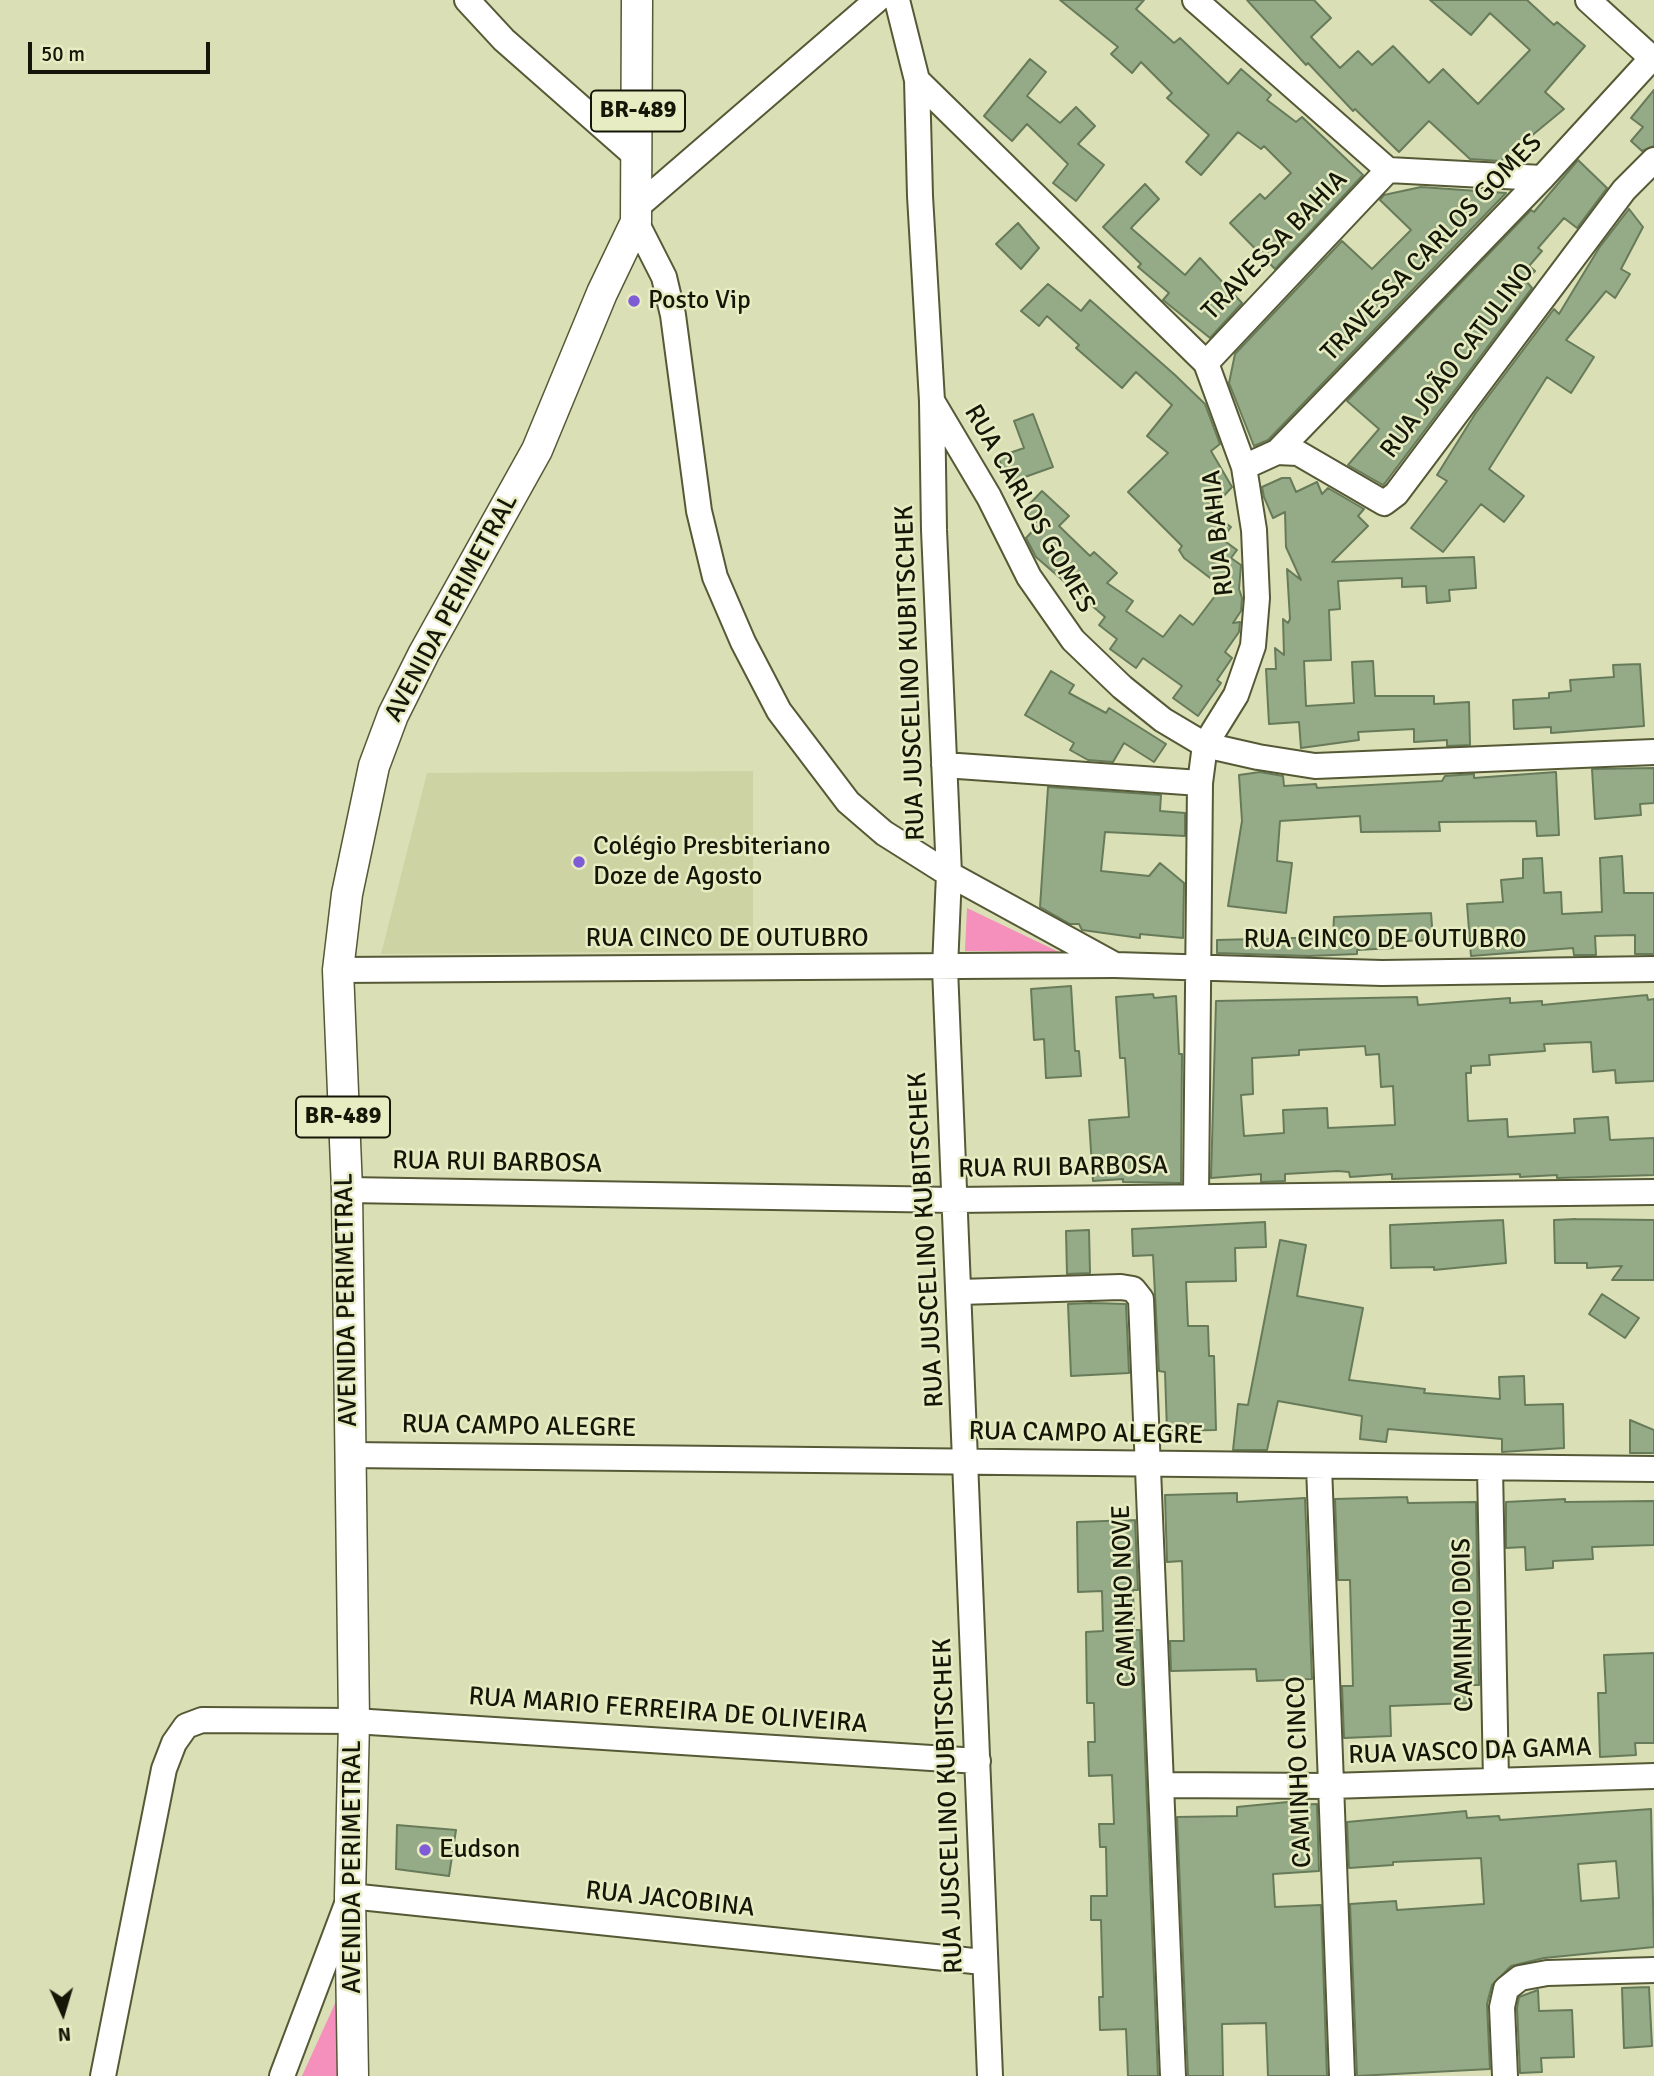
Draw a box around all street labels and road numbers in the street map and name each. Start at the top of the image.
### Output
road number: BR-489 [591,90,685,132]
street label: TRAVESSA CARLOS GOMES [1315,128,1549,368]
street label: TRAVESSA BAHIA [1196,165,1354,327]
street label: RUA JOÃO CATULINO [1374,257,1542,465]
street label: RUA CARLOS GOMES [957,399,1101,619]
street label: RUA BAHIA [1197,468,1241,598]
street label: AVENIDA PERIMETRAL [379,489,525,727]
street label: RUA JUSCELINO KUBITSCHEK [890,505,932,841]
street label: RUA CINCO DE OUTUBRO [585,923,869,955]
street label: RUA CINCO DE OUTUBRO [1243,924,1527,956]
street label: RUA JUSCELINO KUBITSCHEK [903,1072,951,1408]
road number: BR-489 [296,1097,390,1138]
street label: RUA RUI BARBOSA [392,1146,602,1180]
street label: RUA RUI BARBOSA [958,1151,1168,1185]
street label: AVENIDA PERIMETRAL [329,1173,365,1427]
street label: RUA CAMPO ALEGRE [401,1409,637,1445]
street label: RUA CAMPO ALEGRE [968,1416,1204,1452]
street label: CAMINHO NOVE [1106,1504,1144,1688]
street label: CAMINHO DOIS [1447,1538,1481,1712]
street label: RUA JUSCELINO KUBITSCHEK [928,1638,970,1974]
street label: CAMINHO CINCO [1281,1676,1319,1868]
street label: RUA MARIO FERREIRA DE OLIVEIRA [467,1681,869,1741]
street label: RUA VASCO DA GAMA [1348,1732,1592,1772]
street label: AVENIDA PERIMETRAL [337,1740,369,1994]
street label: RUA JACOBINA [584,1876,756,1924]

